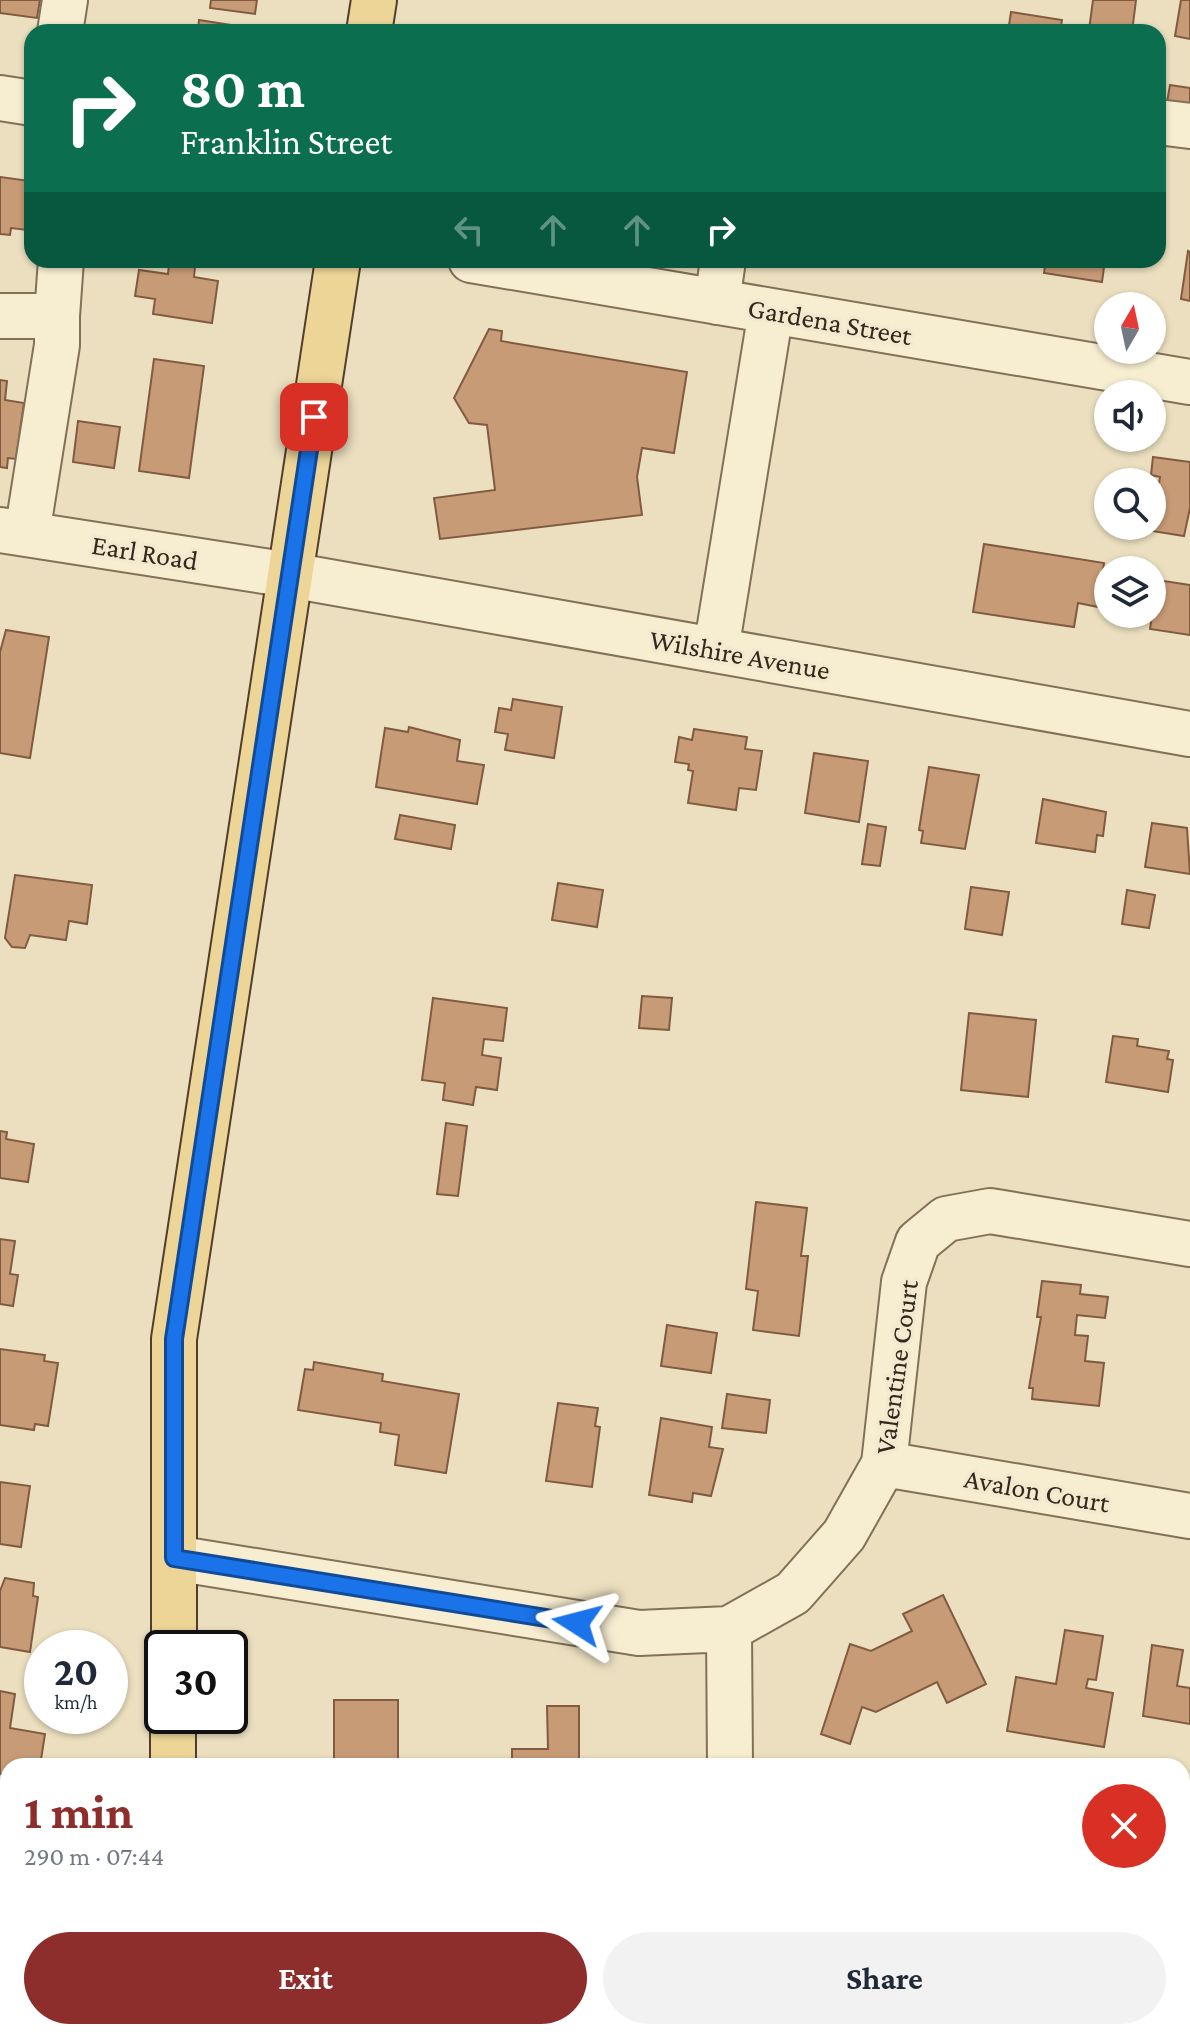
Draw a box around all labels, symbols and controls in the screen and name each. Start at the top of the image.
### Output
icon: right [48,56,152,160]
text: 80 m [180,57,305,119]
text: Franklin Street [180,122,392,162]
icon: left [447,208,491,252]
icon: ahead [531,208,575,252]
icon: ahead [615,208,659,252]
icon: right [699,208,743,252]
street label: Gardena Street [746,292,915,351]
north arrow [1094,292,1166,364]
map controls [1094,292,1166,628]
button: sound [1094,380,1166,452]
pin [280,383,348,451]
icon: arrive [292,395,336,439]
button: search [1094,468,1166,540]
street label: Earl Road [90,529,201,576]
button: layers [1094,556,1166,628]
street label: Wilshire Avenue [647,623,833,686]
street label: Valentine Court [869,1277,924,1456]
street label: Avalon Court [962,1462,1113,1519]
position arrow [535,1581,619,1665]
speed limit sign: 30 [144,1630,248,1734]
text: 20 [54,1649,98,1694]
text: km/h [54,1691,98,1713]
button: close [1082,1784,1166,1868]
text: 1 min [24,1785,133,1838]
text: 290 m · 07:44 [24,1842,164,1871]
button: Exit [24,1932,587,2024]
button: Share [603,1932,1166,2024]

